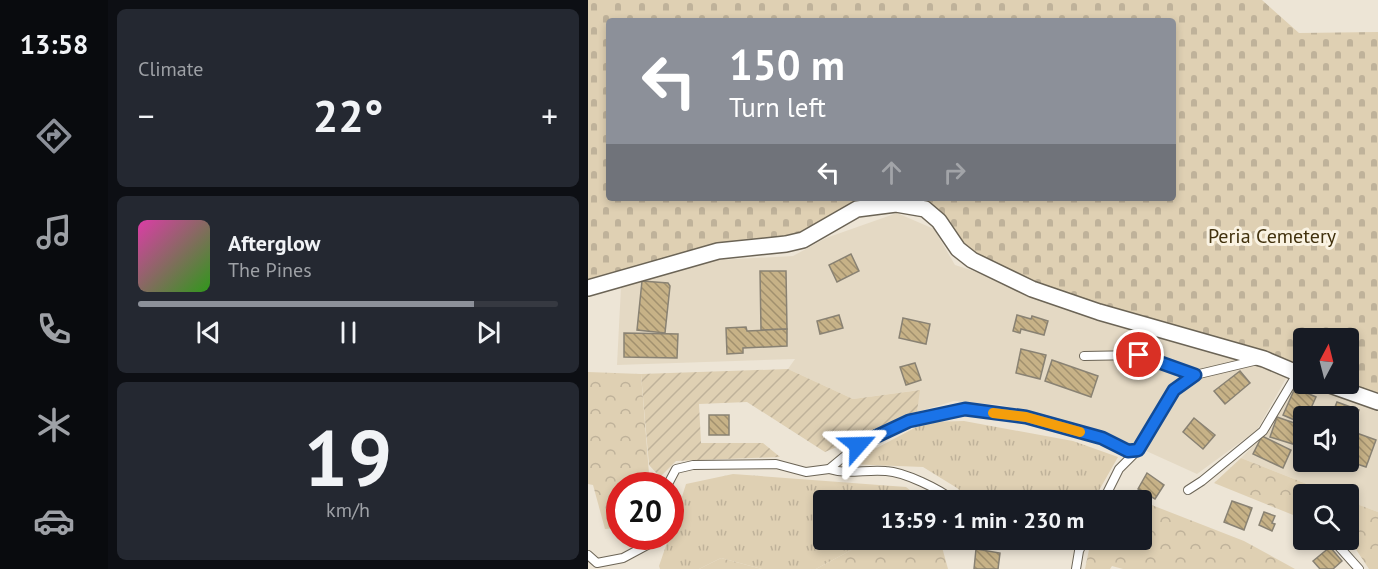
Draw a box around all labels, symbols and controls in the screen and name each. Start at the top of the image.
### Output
text: 13:58 [20,27,88,61]
text: 150 m [729,37,845,92]
icon: left [630,42,708,120]
text: Climate [138,56,204,82]
text: 22° [313,86,383,144]
text: Turn left [729,90,826,124]
text: − [138,94,155,137]
text: + [541,94,558,137]
icon: directions [33,115,75,157]
icon: left [812,156,845,189]
icon: ahead [875,156,908,189]
icon: right [938,156,971,189]
icon: music [33,211,75,253]
park label: Peria Cemetery [1208,223,1337,249]
text: Afterglow [228,229,320,257]
text: The Pines [228,257,312,283]
icon: phone [33,308,75,350]
icon: previous [192,316,225,349]
icon: pause [332,316,365,349]
icon: next [472,316,505,349]
north arrow [1293,328,1359,394]
map controls [1293,328,1359,550]
pin [1113,329,1164,380]
icon: arrive [1122,338,1155,371]
icon: climate [33,404,75,446]
button: sound [1293,406,1359,472]
text: 19 [304,407,392,508]
position arrow [826,413,890,477]
speed limit sign: 20 [606,472,684,550]
button: search [1293,484,1359,550]
text: km/h [326,497,370,523]
icon: car [33,500,75,542]
text: 13:59 · 1 min · 230 m [881,506,1084,534]

